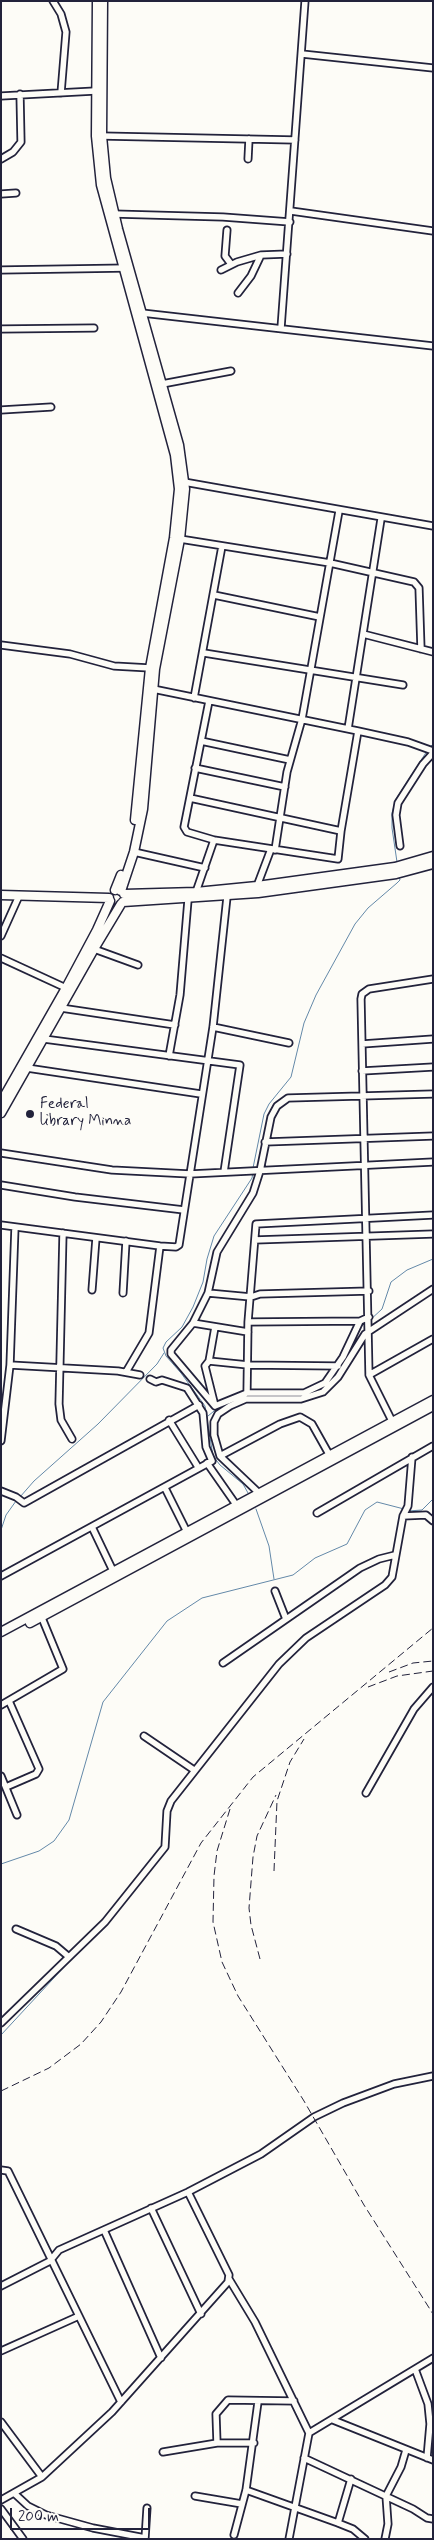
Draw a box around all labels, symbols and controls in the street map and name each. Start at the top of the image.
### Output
place label: Federal library Minna [40,1096,131,1131]
marker: Federal library Minna [24,1108,36,1120]
scale bar [12,2498,152,2530]
text: 200 m [18,2507,59,2527]

